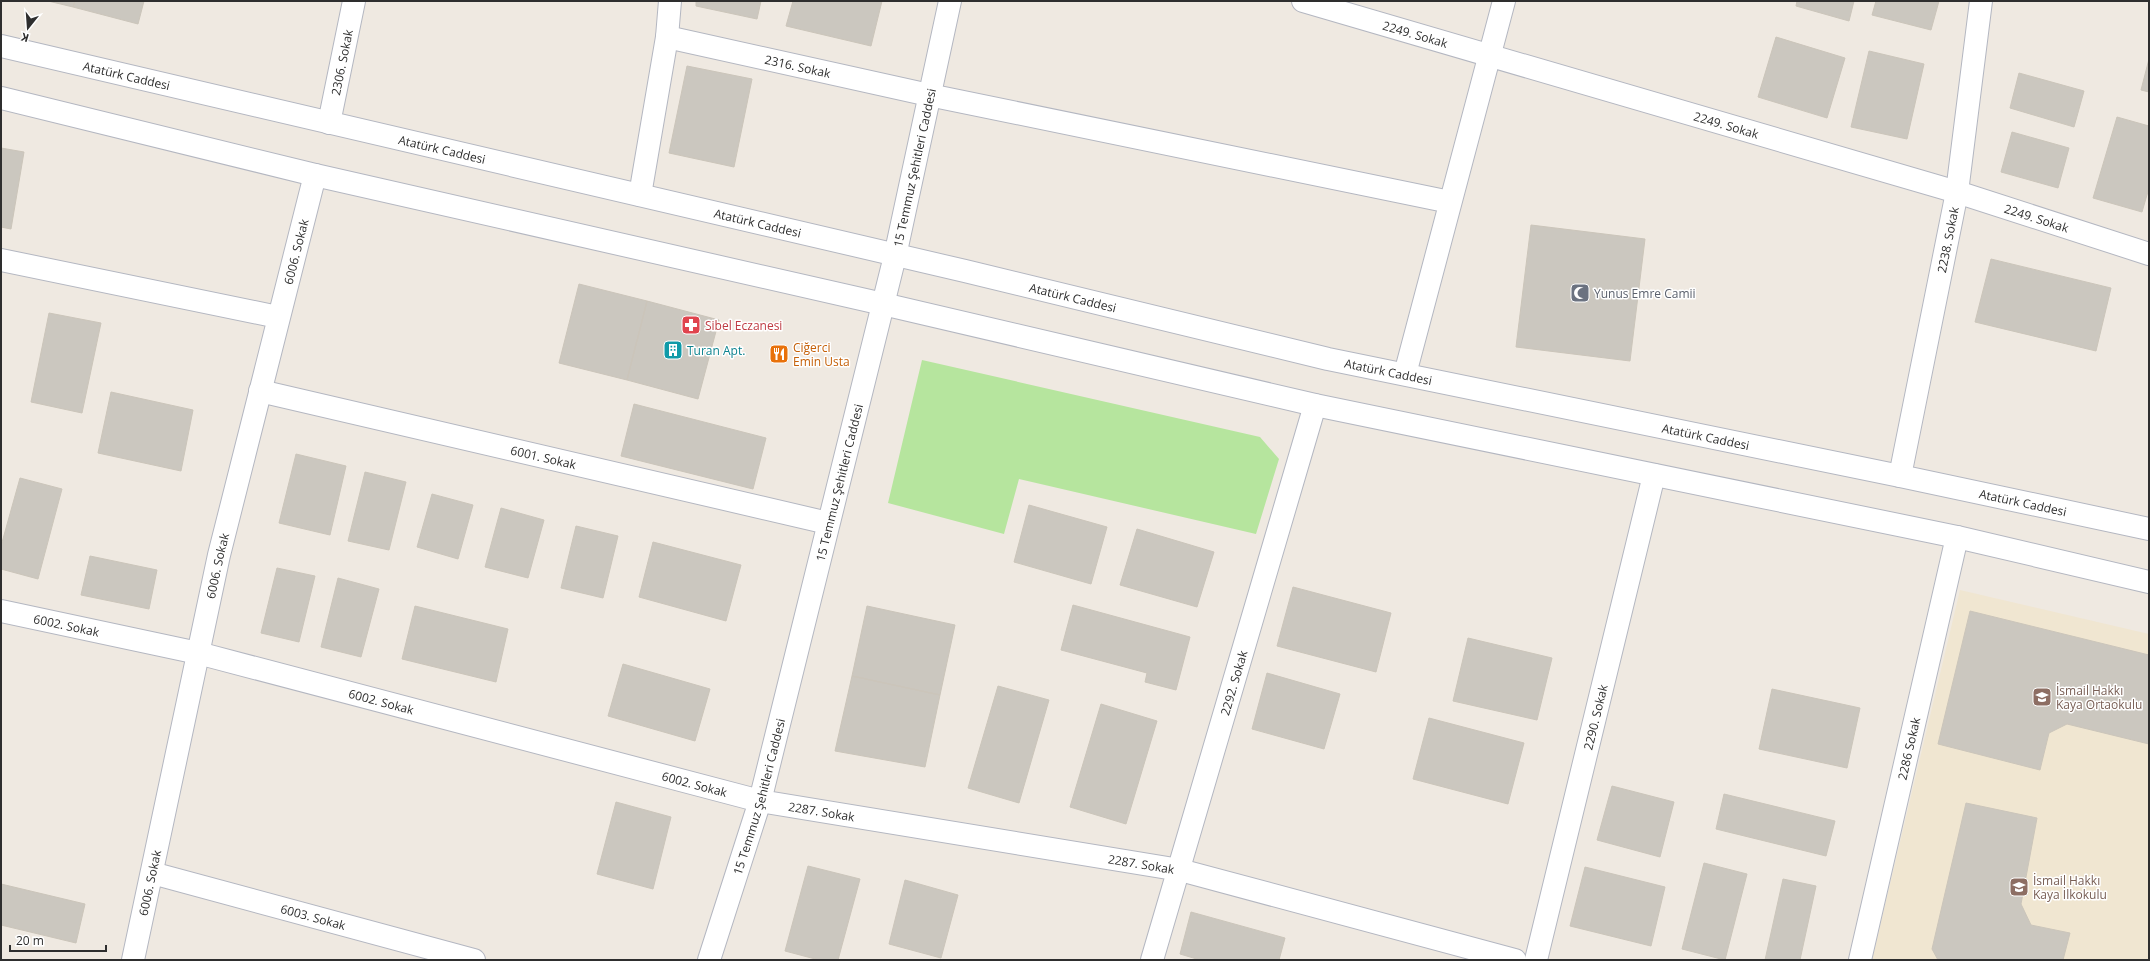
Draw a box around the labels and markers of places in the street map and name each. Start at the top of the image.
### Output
mosque icon: Yunus Emre Camii [1569,282,1591,304]
place label: Yunus Emre Camii [1594,285,1696,302]
pharmacy icon: Sibel Eczanesi [680,314,702,336]
place label: Sibel Eczanesi [705,317,782,334]
building icon: Turan Apt. [662,339,684,361]
place label: Ciğerci Emin Usta [793,339,850,370]
place label: Turan Apt. [687,342,745,359]
restaurant icon: Ciğerci Emin Usta [768,343,790,365]
place label: İsmail Hakkı Kaya Ortaokulu [2056,682,2142,713]
school or university icon: İsmail Hakkı Kaya Ortaokulu [2031,686,2053,708]
place label: İsmail Hakkı Kaya İlkokulu [2033,872,2107,903]
school or university icon: İsmail Hakkı Kaya İlkokulu [2008,876,2030,898]

